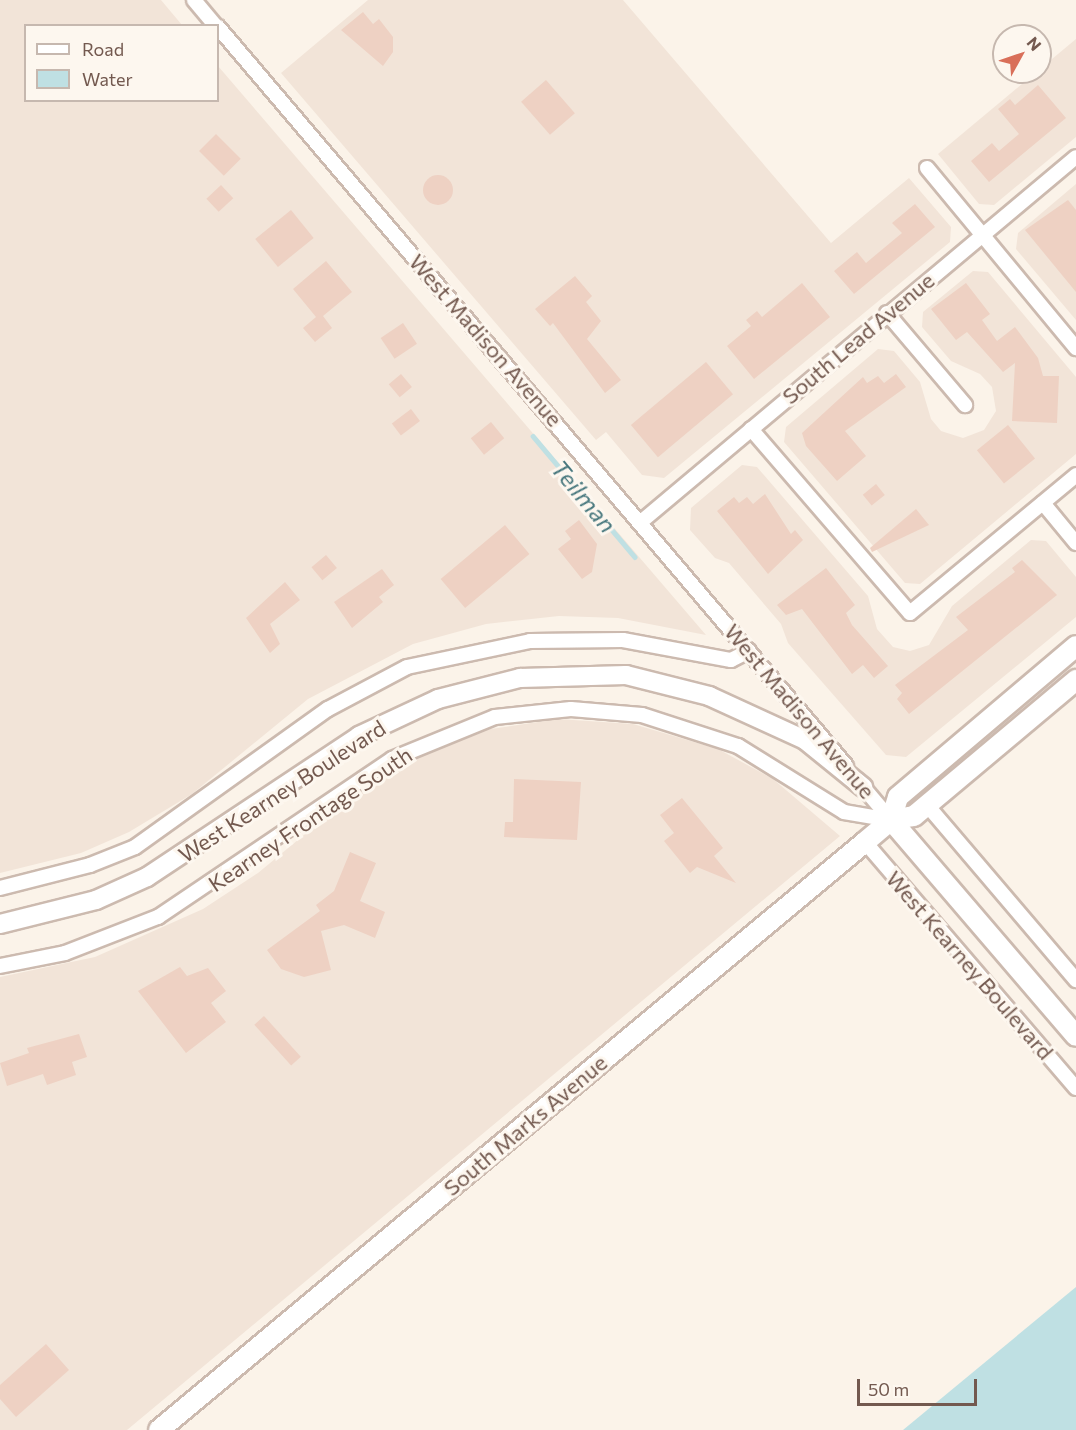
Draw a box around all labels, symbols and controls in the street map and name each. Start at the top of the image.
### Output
legend [24,24,219,102]
north arrow [992,24,1052,84]
text: N [1024,33,1046,54]
text: Road [82,38,124,60]
text: Water [82,68,133,90]
street label: West Madison Avenue [404,248,568,432]
street label: South Lead Avenue [777,267,939,409]
water label: Teilman [545,454,623,538]
street label: West Madison Avenue [719,618,881,804]
street label: West Kearney Boulevard [174,714,390,868]
street label: Kearney Frontage South [203,741,417,897]
street label: West Kearney Boulevard [881,865,1059,1065]
street label: South Marks Avenue [438,1049,612,1201]
scale bar [860,1367,980,1405]
text: 50 m [868,1378,909,1400]

